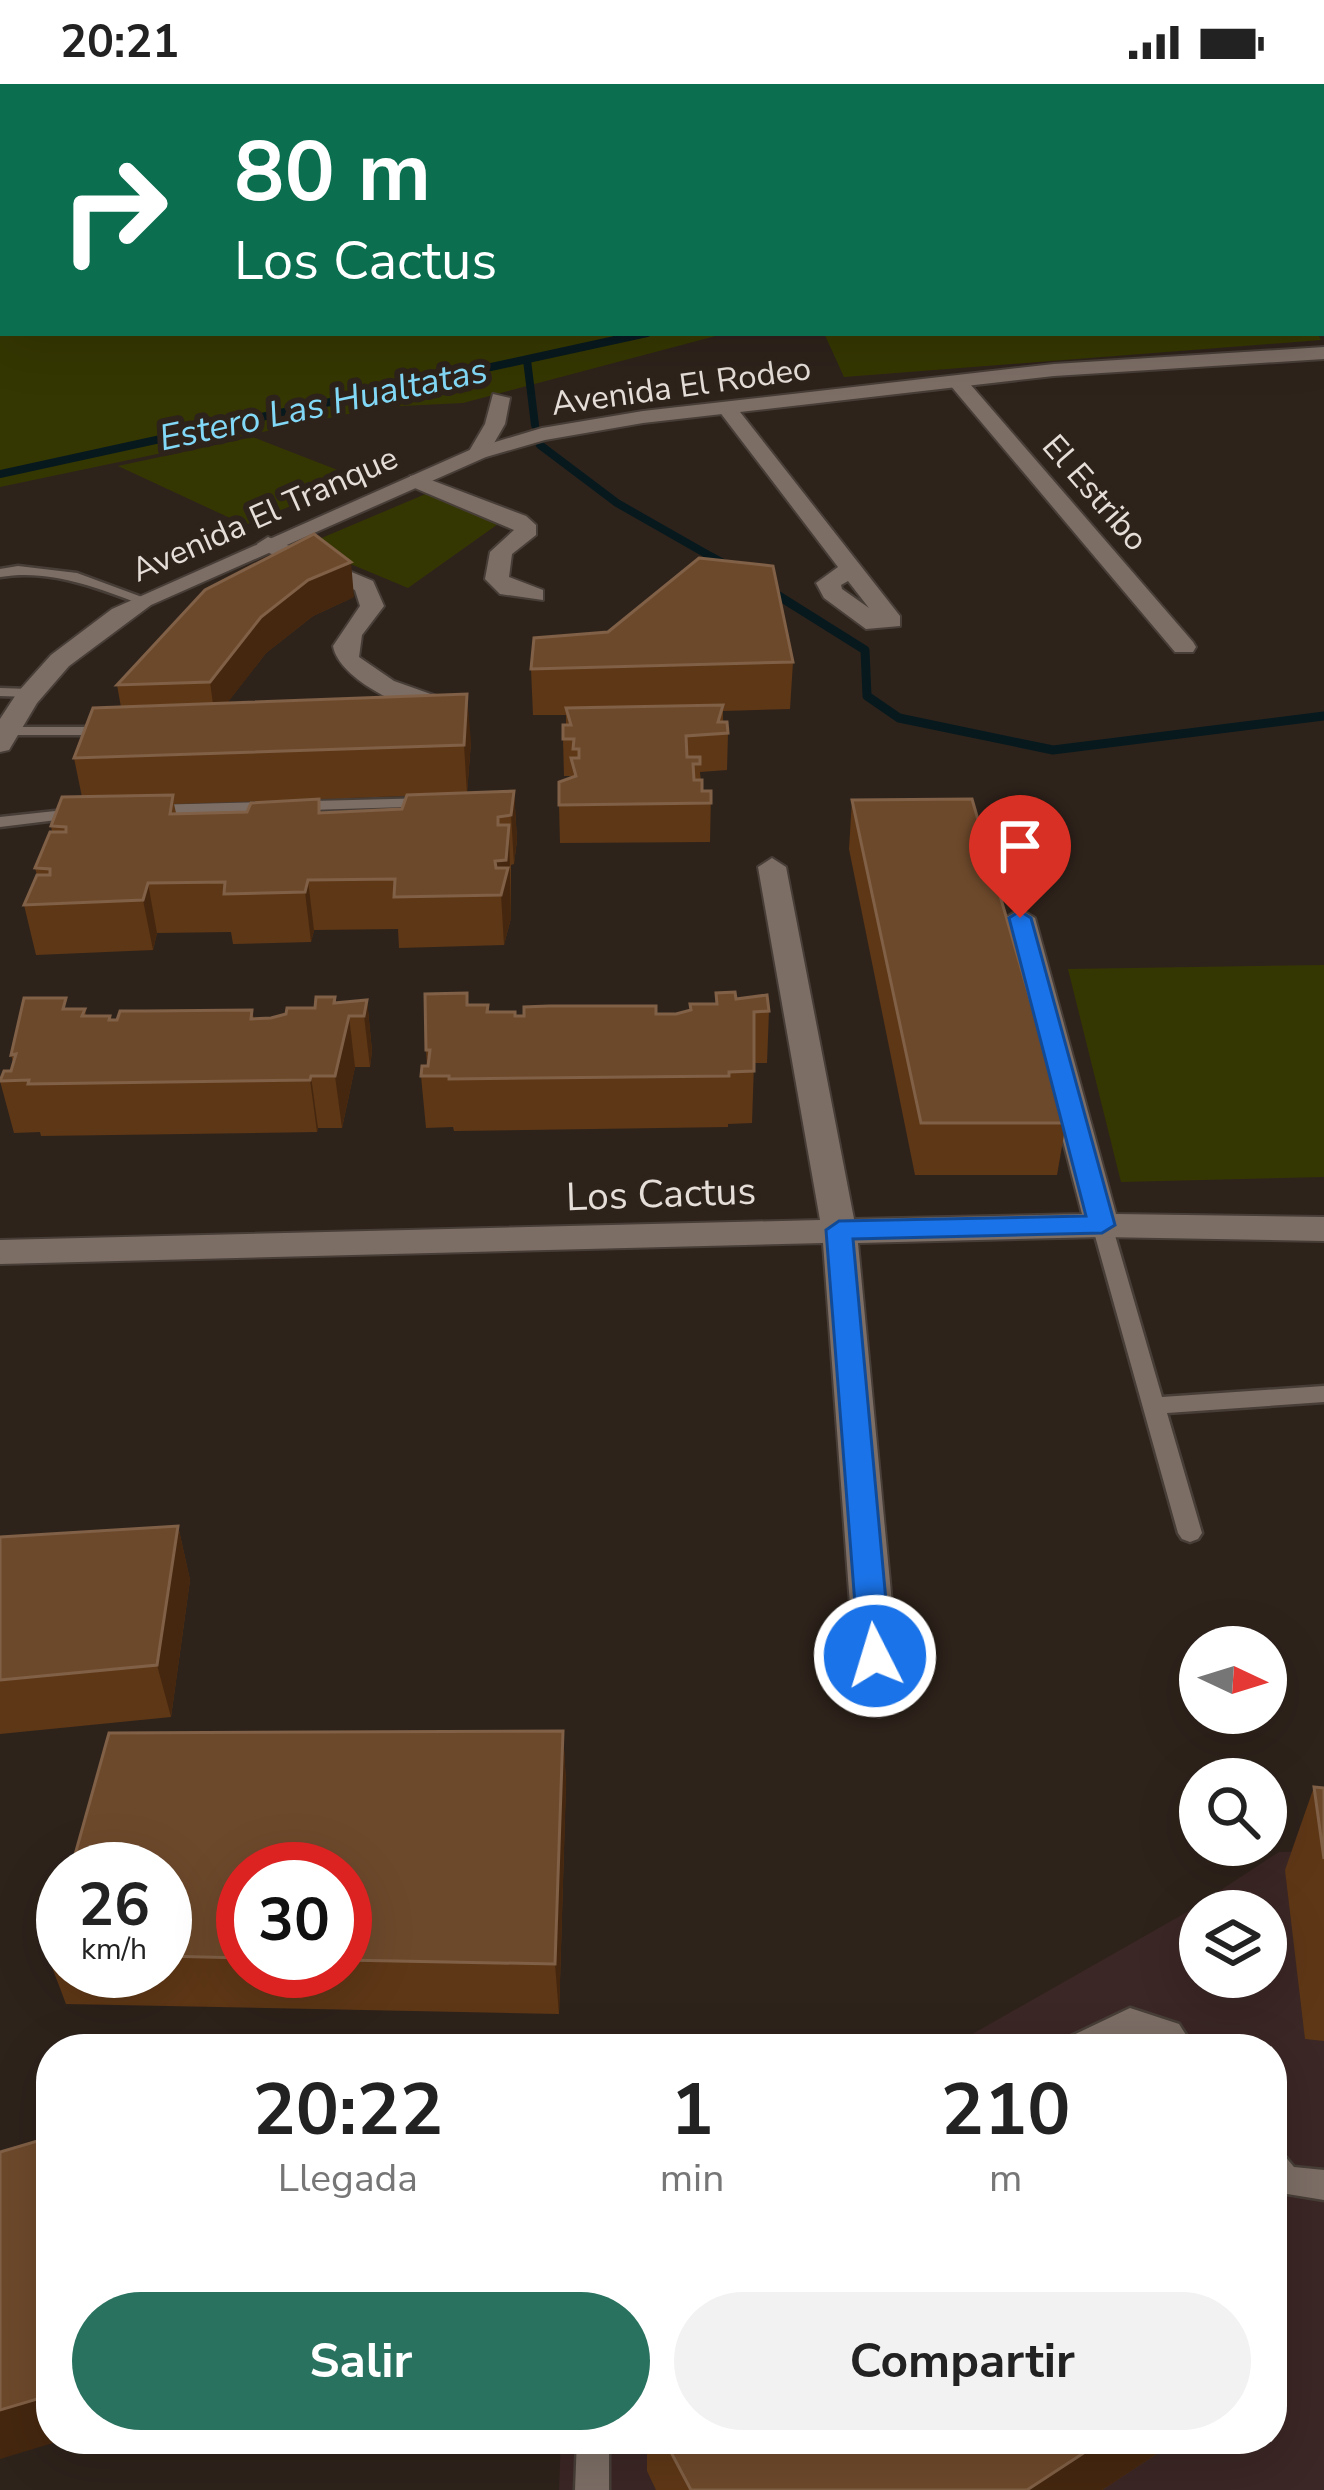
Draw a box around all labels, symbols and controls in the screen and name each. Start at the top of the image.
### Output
text: 20:21 [60,12,179,73]
text: 80 m [234,115,431,230]
icon: right [36,132,192,288]
text: Los Cactus [234,224,497,298]
water label: Estero Las Hualtatas [155,346,492,463]
street label: Avenida El Rodeo [548,346,814,427]
street label: El Estribo [1032,425,1158,561]
street label: Avenida El Tranque [124,435,405,593]
pin [969,795,1071,918]
icon: arrive [987,813,1053,879]
street label: Los Cactus [565,1165,757,1224]
position arrow [812,1593,938,1719]
north arrow [1179,1626,1287,1734]
map controls [1179,1626,1287,1998]
button: search [1179,1758,1287,1866]
speed limit sign: 30 [216,1842,372,1998]
text: 26 [78,1864,150,1946]
button: layers [1179,1890,1287,1998]
text: km/h [81,1929,147,1970]
text: 20:22 [253,2061,443,2159]
text: 1 [670,2061,714,2159]
text: 210 [941,2061,1070,2159]
text: Llegada [278,2152,418,2205]
text: min [660,2152,724,2205]
text: m [989,2152,1022,2205]
button: Salir [72,2292,650,2430]
button: Compartir [674,2292,1251,2430]

